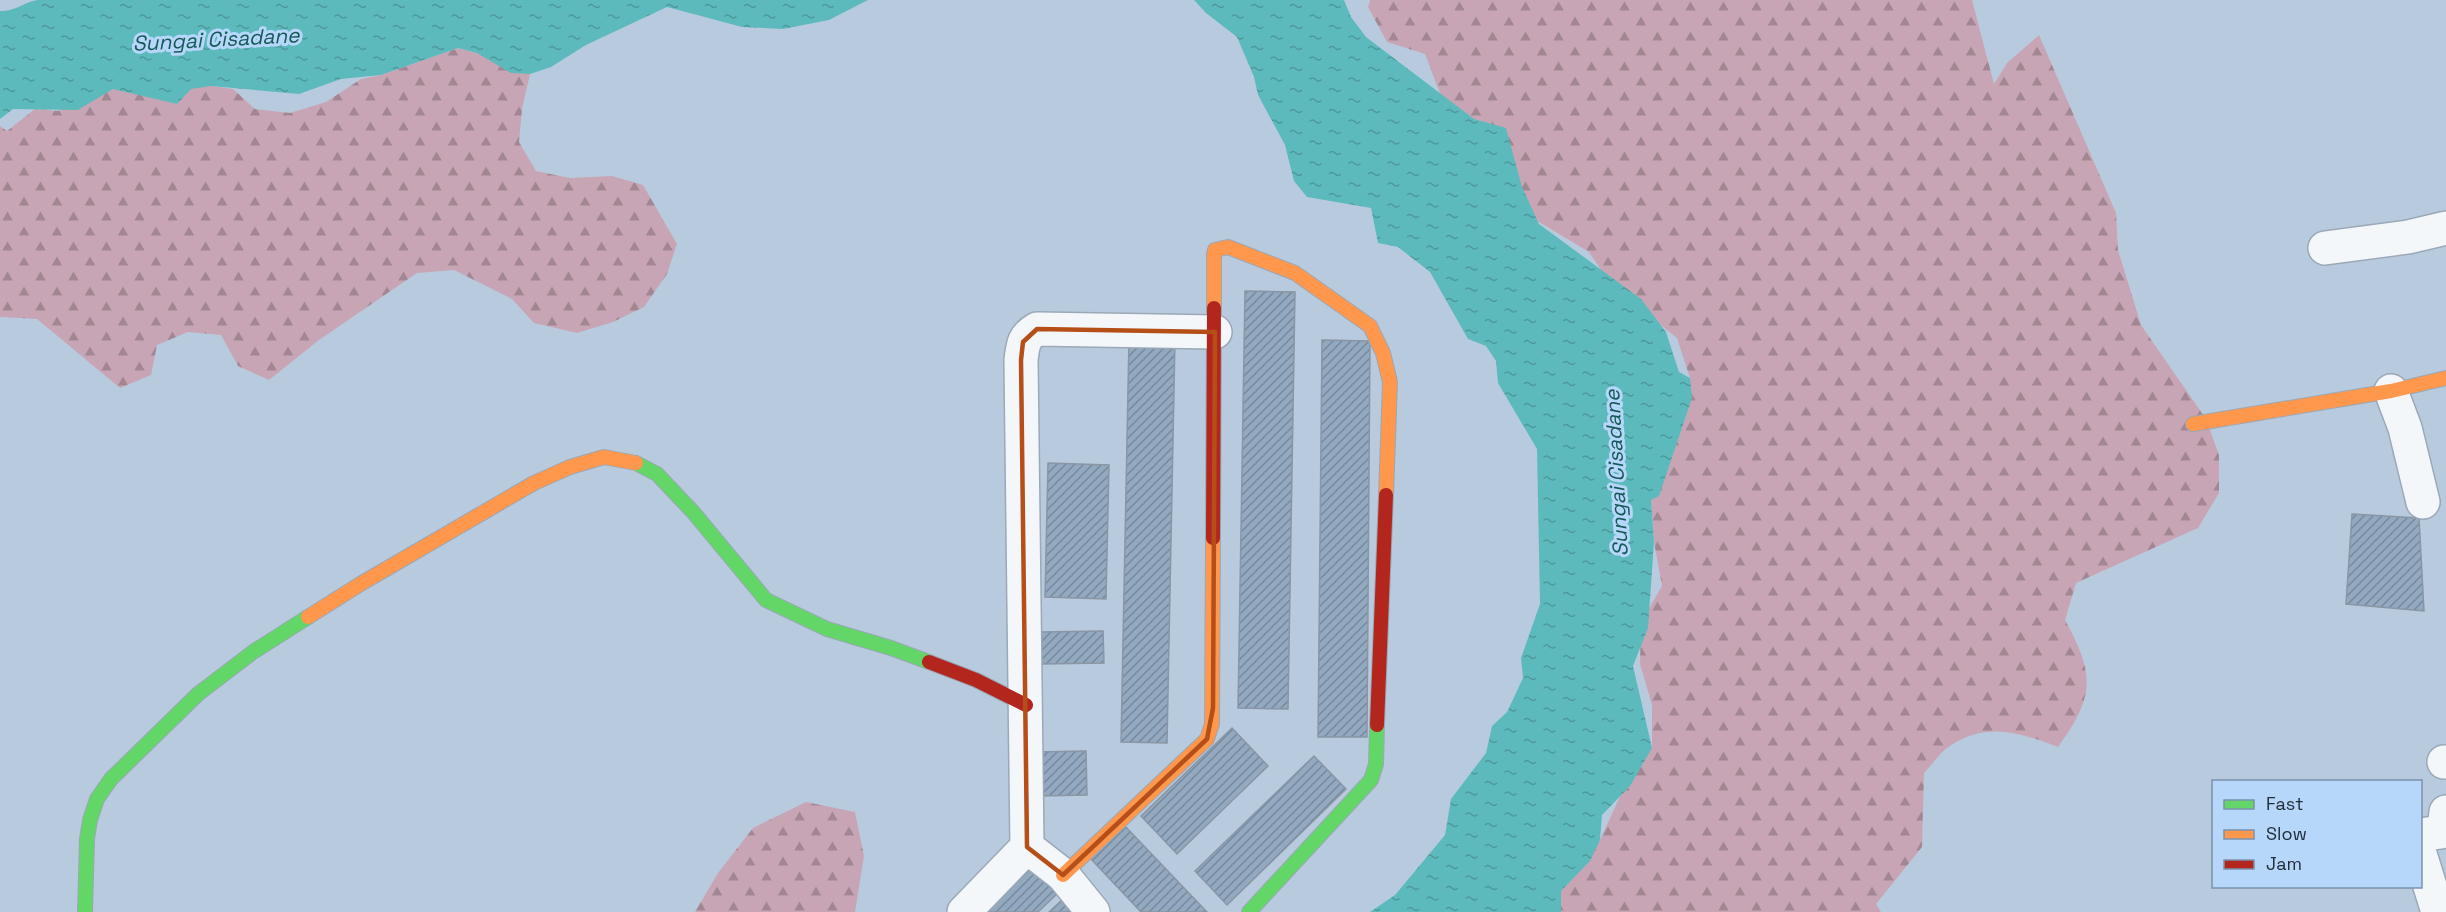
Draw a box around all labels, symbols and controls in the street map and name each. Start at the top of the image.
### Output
water label: Sungai Cisadane [132,21,302,57]
water label: Sungai Cisadane [1598,387,1634,557]
legend [2212,780,2422,888]
text: Fast [2266,792,2303,815]
text: Slow [2266,822,2307,845]
text: Jam [2266,852,2302,875]

